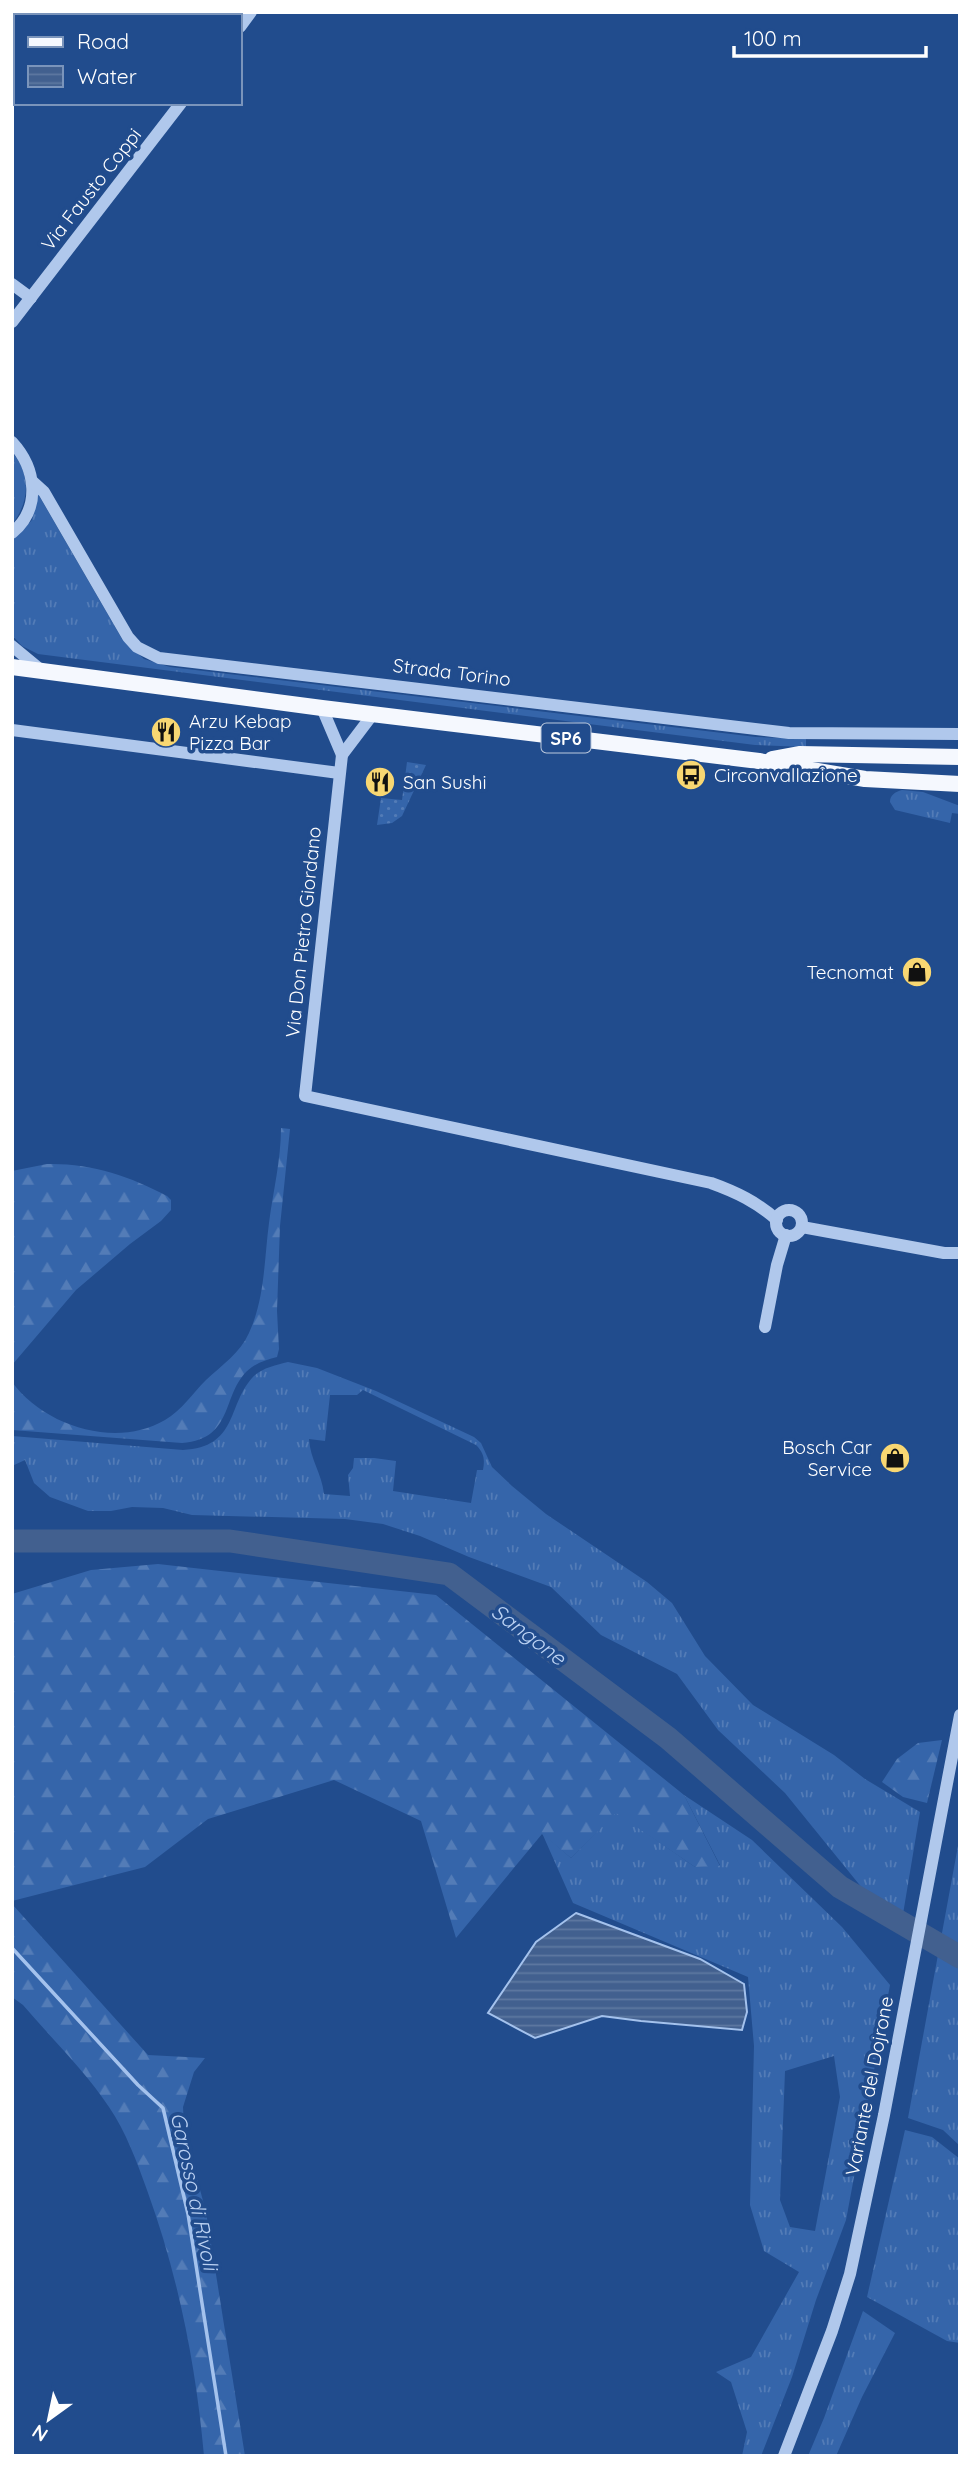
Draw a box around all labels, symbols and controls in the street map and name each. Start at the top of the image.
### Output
legend [14,14,242,105]
scale bar [734,14,926,58]
text: 100 m [744,25,802,51]
text: Road [77,28,129,54]
text: Water [77,63,137,89]
street label: Via Fausto Coppi [36,123,146,255]
street label: Strada Torino [392,653,512,691]
place label: Arzu Kebap Pizza Bar [189,709,291,755]
restaurant icon: Arzu Kebap Pizza Bar [149,715,183,749]
road number: SP6 [542,724,590,752]
bus stop icon: Circonvallazione [674,758,708,792]
place label: Circonvallazione [714,763,858,787]
restaurant icon: San Sushi [363,765,397,799]
place label: San Sushi [403,770,487,794]
street label: Via Don Pietro Giordano [280,825,326,1039]
shop icon: Tecnomat [900,955,934,989]
place label: Tecnomat [806,960,894,984]
place label: Bosch Car Service [782,1435,873,1481]
shop icon: Bosch Car Service [878,1441,912,1475]
water label: Sangone [487,1598,572,1671]
street label: Variante del Dojrone [840,1994,898,2178]
water label: Garosso di Rivoli [166,2110,225,2275]
north arrow [14,2384,84,2454]
text: N [27,2419,52,2447]

